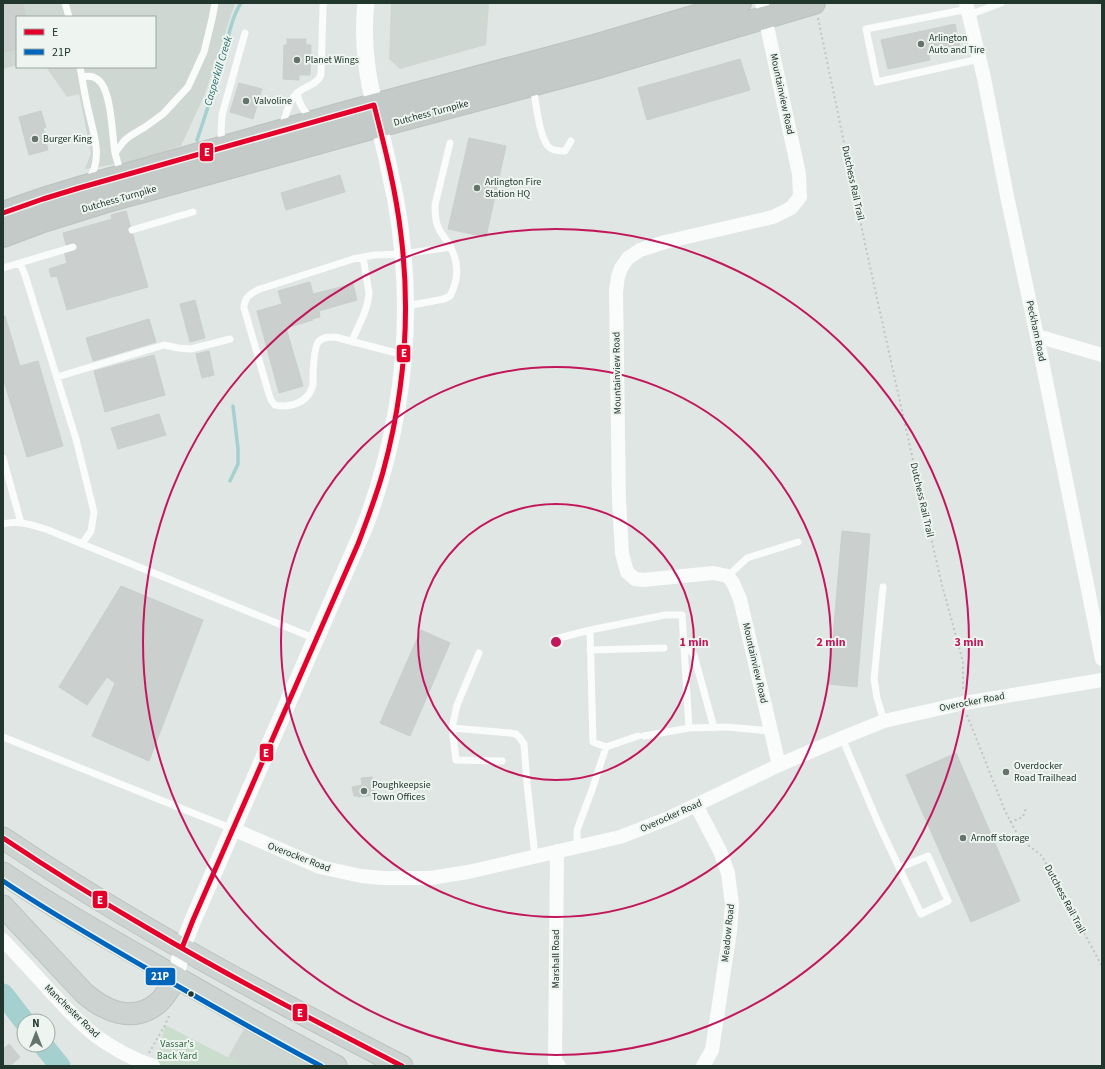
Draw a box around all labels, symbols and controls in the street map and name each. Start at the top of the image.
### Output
legend [16,16,156,68]
text: E [52,24,58,41]
place label: Arlington Auto and Tire [929,31,985,57]
water label: Casperkill Creek [200,34,236,108]
marker: Arlington Auto and Tire [916,39,926,49]
text: 21P [52,44,71,61]
street label: Mountainview Road [767,52,797,136]
place label: Planet Wings [305,53,359,67]
marker: Planet Wings [292,55,302,65]
place label: Valvoline [254,94,292,108]
marker: Valvoline [241,96,251,106]
street label: Dutchess Turnpike [392,96,470,130]
place label: Burger King [43,132,92,146]
marker: Burger King [30,134,40,144]
line badge: E [199,142,214,162]
street label: Dutchess Rail Trail [838,144,868,222]
text: E [204,145,210,160]
place label: Arlington Fire Station HQ [485,175,541,201]
street label: Dutchess Turnpike [80,182,158,216]
marker: Arlington Fire Station HQ [472,183,482,193]
street label: Peckham Road [1023,299,1049,363]
street label: Mountainview Road [609,332,625,414]
line badge: E [396,344,411,363]
text: E [401,346,407,361]
street label: Dutchess Rail Trail [907,461,937,539]
street label: Mountainview Road [739,621,771,705]
text: 1 min [679,634,709,651]
text: 2 min [816,634,846,651]
text: 3 min [954,634,984,651]
centre of rings [549,635,563,649]
street label: Overocker Road [938,689,1006,715]
line badge: E [259,743,274,762]
text: E [263,746,269,761]
place label: Overdocker Road Trailhead [1014,759,1077,785]
marker: Overdocker Road Trailhead [1001,767,1011,777]
place label: Poughkeepsie Town Offices [372,778,431,804]
marker: Poughkeepsie Town Offices [359,786,369,796]
street label: Overocker Road [638,796,704,836]
place label: Arnoff storage [971,831,1029,845]
marker: Arnoff storage [958,833,968,843]
street label: Overocker Road [266,839,332,875]
street label: Dutchess Rail Trail [1041,862,1089,936]
line badge: E [92,890,108,909]
text: E [97,893,103,908]
street label: Meadow Road [718,903,738,963]
street label: Marshall Road [549,930,563,988]
line badge: 21P [145,967,176,986]
text: 21P [151,969,170,984]
street label: Manchester Road [41,981,103,1041]
unlabelled marker [186,989,196,999]
line badge: E [292,1003,308,1022]
text: E [297,1006,303,1021]
north arrow [16,1013,56,1053]
text: N [32,1016,40,1031]
park label: Vassar's Back Yard [157,1037,197,1063]

